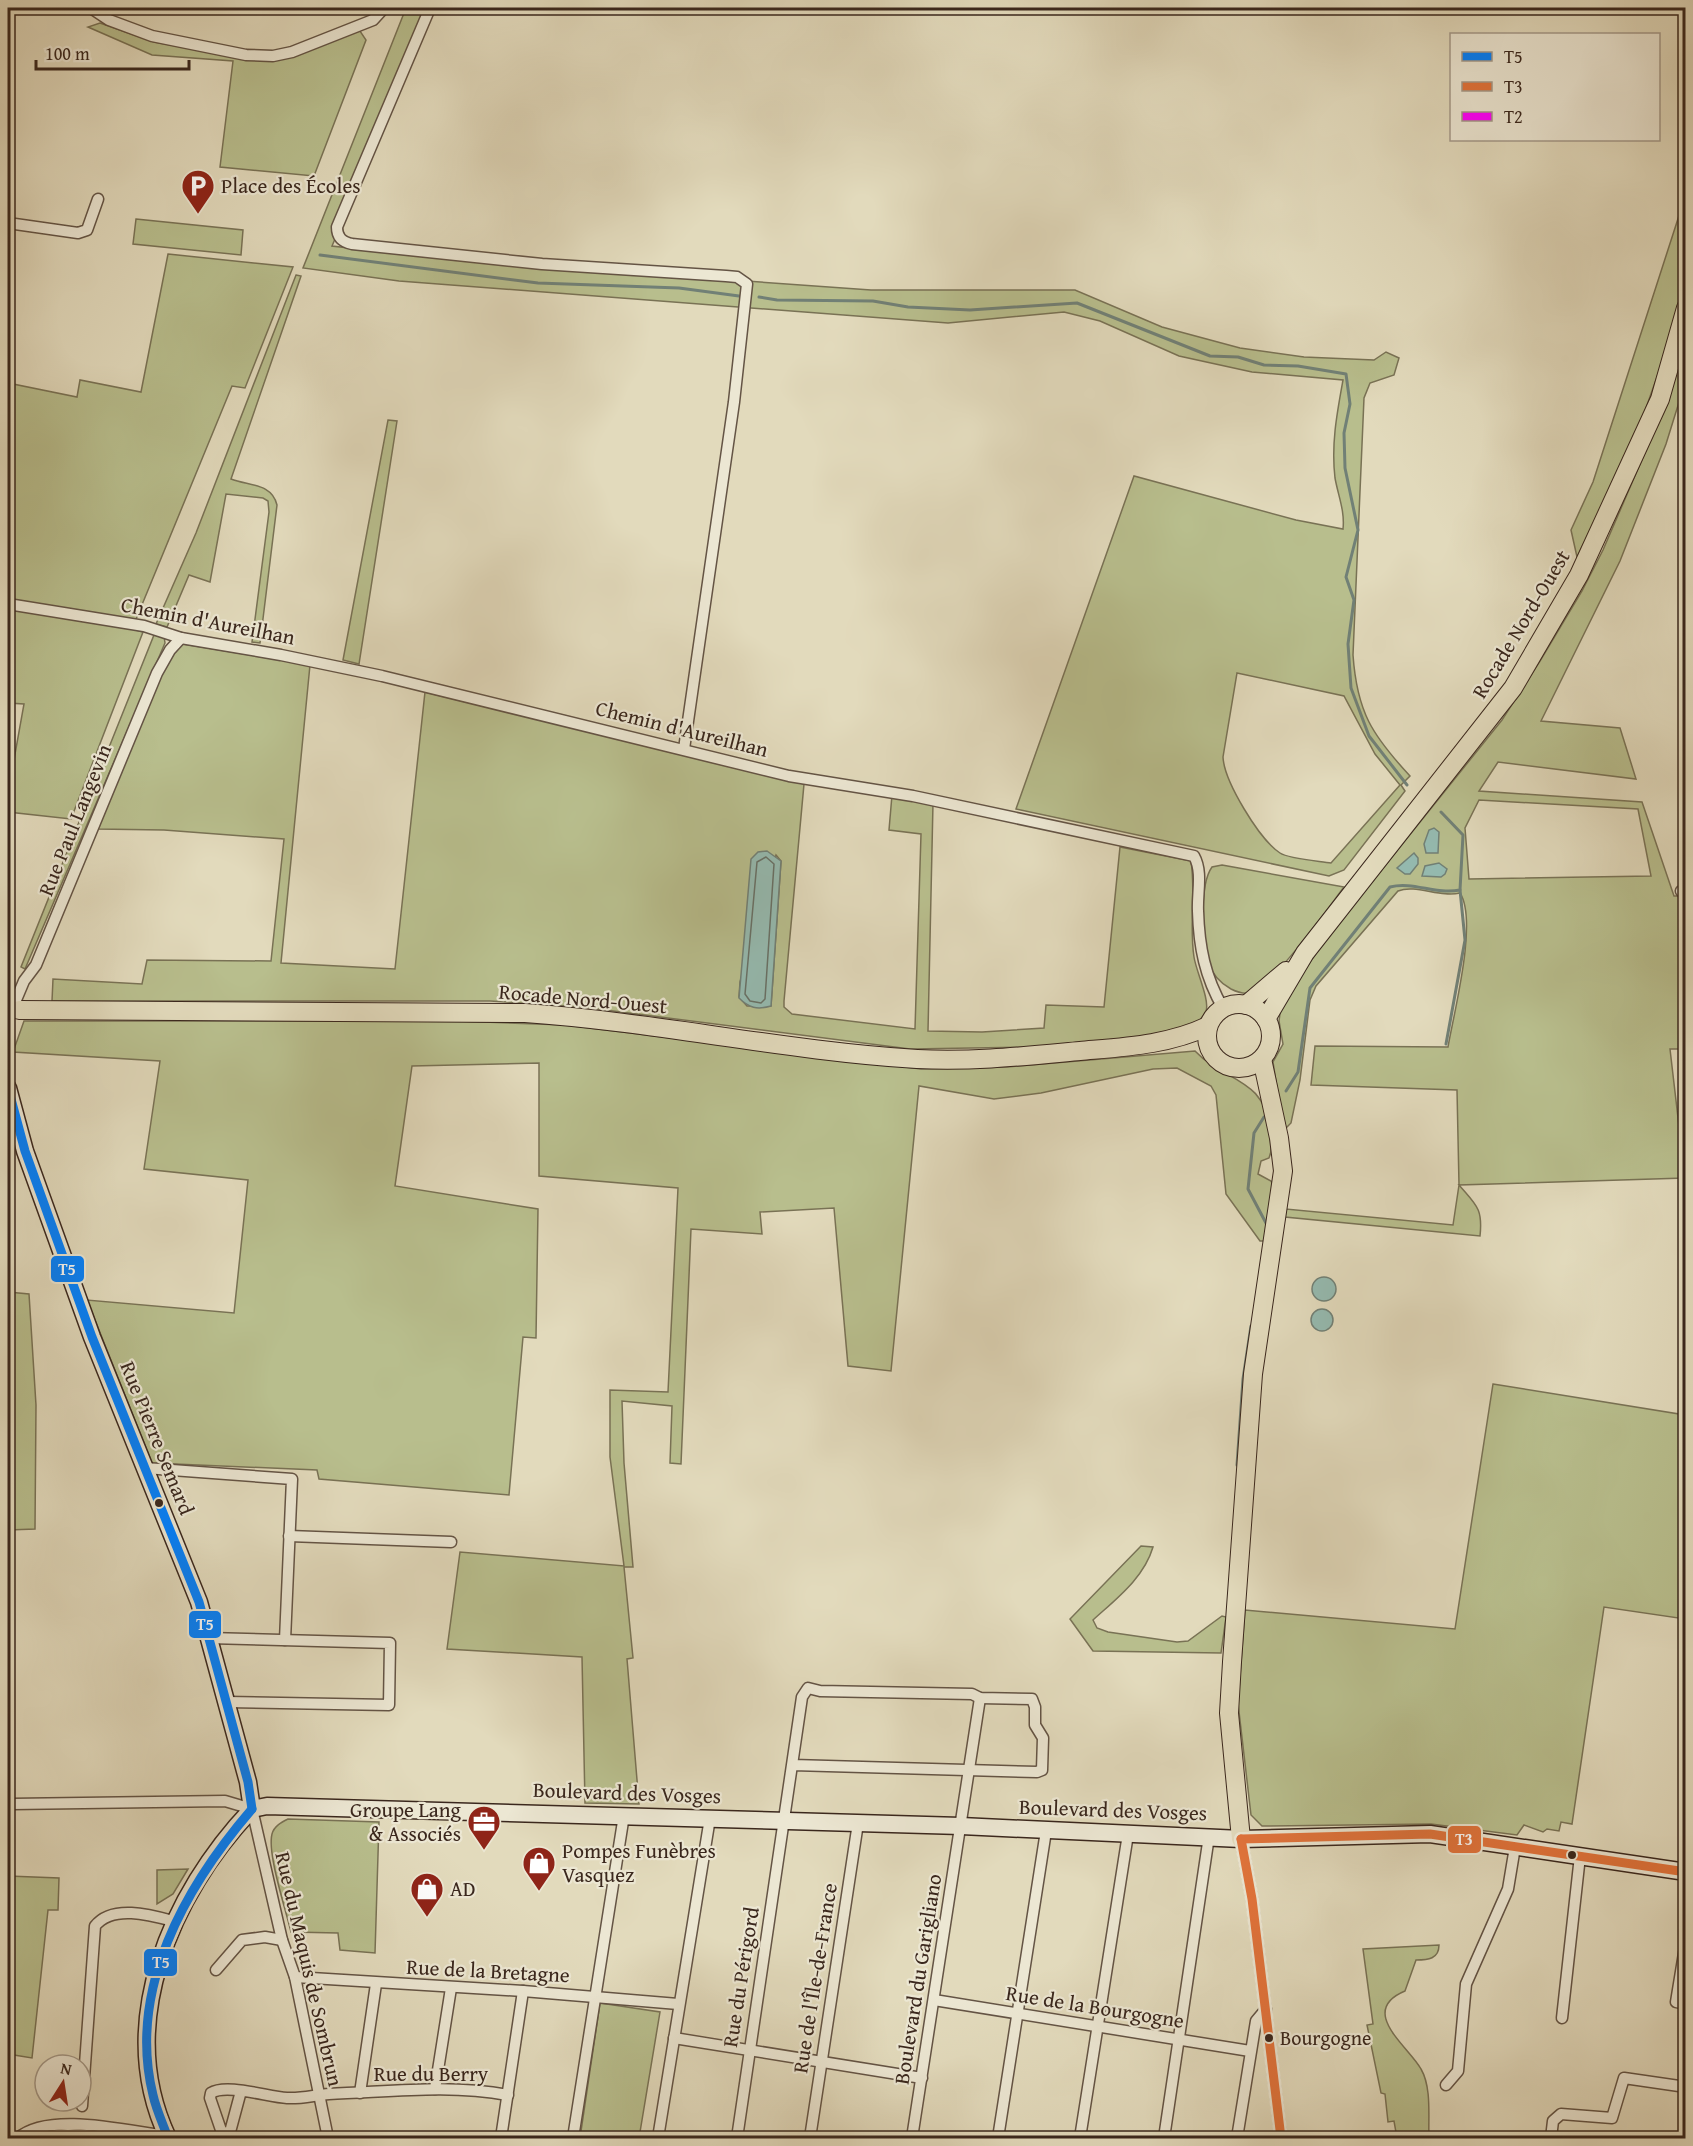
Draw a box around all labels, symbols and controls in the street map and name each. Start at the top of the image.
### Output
scale bar [36,33,189,71]
legend [1450,33,1660,141]
text: 100 m [45,40,90,67]
text: T5 [1504,43,1523,70]
text: T3 [1504,73,1523,100]
text: T2 [1504,103,1523,130]
parking icon: Place des Écoles [180,168,216,215]
place label: Place des Écoles [221,170,361,201]
street label: Rocade Nord-Ouest [1464,543,1578,704]
street label: Chemin d'Aureilhan [118,588,298,653]
street label: Chemin d'Aureilhan [593,692,772,765]
street label: Rue Paul Langevin [30,739,119,900]
street label: Rocade Nord-Ouest [498,976,669,1021]
line badge: T5 [50,1255,85,1283]
text: T5 [58,1257,76,1281]
street label: Rue Pierre Semard [113,1356,203,1520]
unlabelled marker [153,1497,165,1509]
line badge: T5 [188,1610,222,1639]
text: T5 [196,1612,214,1636]
street label: Boulevard des Vosges [532,1774,722,1811]
street label: Boulevard des Vosges [1018,1791,1208,1828]
place label: Groupe Lang & Associés [350,1794,462,1849]
office icon: Groupe Lang & Associés [466,1804,502,1851]
line badge: T3 [1447,1825,1482,1854]
text: T3 [1455,1827,1473,1851]
place label: Pompes Funèbres Vasquez [562,1835,716,1890]
shop icon: Pompes Funèbres Vasquez [521,1845,557,1892]
street label: Rue du Maquis de Sombrun [267,1848,352,2090]
unlabelled marker [1566,1849,1578,1861]
shop icon: AD [409,1871,445,1918]
street label: Boulevard du Garigliano [886,1871,949,2086]
place label: AD [450,1873,476,1904]
street label: Rue de l'Île-de-France [784,1880,845,2075]
street label: Rue du Périgord [714,1904,767,2049]
line badge: T5 [143,1948,178,1977]
text: T5 [152,1950,170,1974]
street label: Rue de la Bretagne [406,1951,571,1990]
street label: Rue de la Bourgogne [1004,1977,1187,2036]
place label: Bourgogne [1280,2023,1371,2052]
marker: Bourgogne [1263,2032,1275,2044]
north arrow [33,2053,93,2113]
text: N [58,2055,74,2081]
street label: Rue du Berry [374,2058,489,2089]

